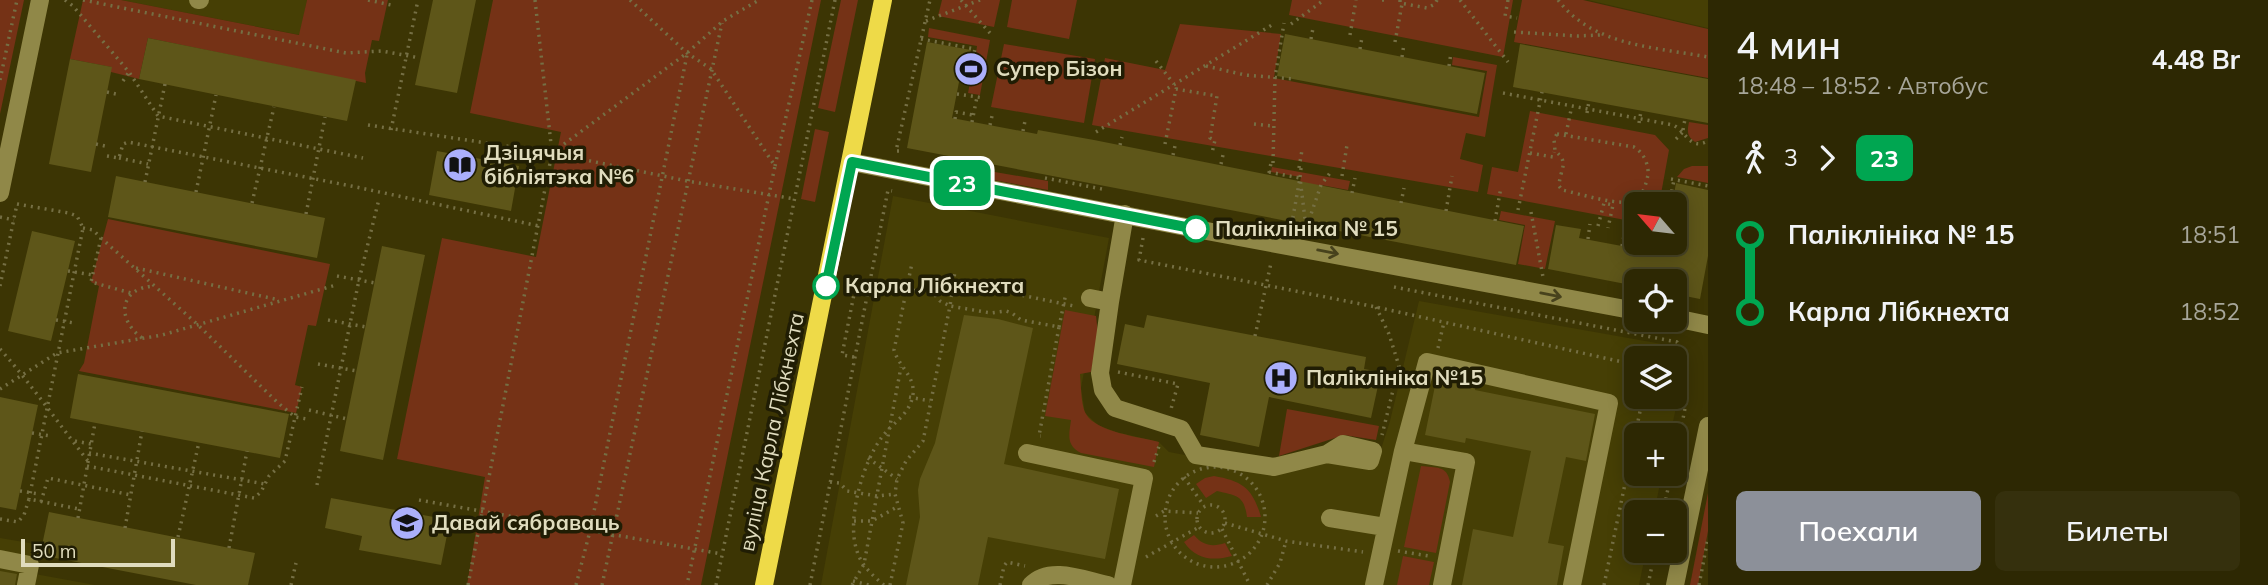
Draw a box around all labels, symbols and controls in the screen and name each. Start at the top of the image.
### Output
text: 4 мин [1736,21,1841,69]
text: 4.48 Br [2151,43,2240,76]
sports icon: Супер Бізон [952,50,990,88]
place label: Супер Бізон [996,55,1123,81]
text: 18:48 – 18:52 · Автобус [1736,71,1989,100]
place label: Дзіцячыя бібліятэка №6 [484,139,634,189]
icon: walk [1736,139,1774,177]
icon: forward [1808,139,1846,177]
text: 3 [1784,143,1798,172]
text: 23 [1870,143,1899,173]
library icon: Дзіцячыя бібліятэка №6 [441,146,479,184]
line badge: 23 [930,160,993,206]
text: 23 [948,168,976,198]
north arrow [1624,192,1687,256]
map controls [1624,192,1687,563]
place label: Паліклініка № 15 [1215,215,1398,241]
marker: Паліклініка № 15 [1183,216,1209,242]
text: Паліклініка № 15 [1788,218,2014,251]
text: 18:51 [2180,220,2240,249]
one-way arrow [1316,246,1339,259]
button: locate [1624,269,1687,332]
place label: Карла Лібкнехта [845,272,1024,298]
marker: Карла Лібкнехта [813,273,839,299]
one-way arrow [1539,288,1562,302]
text: Карла Лібкнехта [1788,295,2010,328]
text: 18:52 [2180,297,2240,326]
street label: вуліца Карла Лібкнехта [733,310,809,554]
button: layers [1624,346,1687,409]
hospital icon: Паліклініка №15 [1262,359,1300,397]
place label: Паліклініка №15 [1306,364,1483,390]
button: + [1624,423,1687,486]
button: Поехали [1736,491,1981,571]
button: Билеты [1995,491,2240,571]
button: − [1624,500,1687,563]
school or university icon: Давай сябраваць [388,504,426,542]
place label: Давай сябраваць [432,509,620,535]
scale bar [21,536,175,568]
text: 50 m [32,539,76,563]

